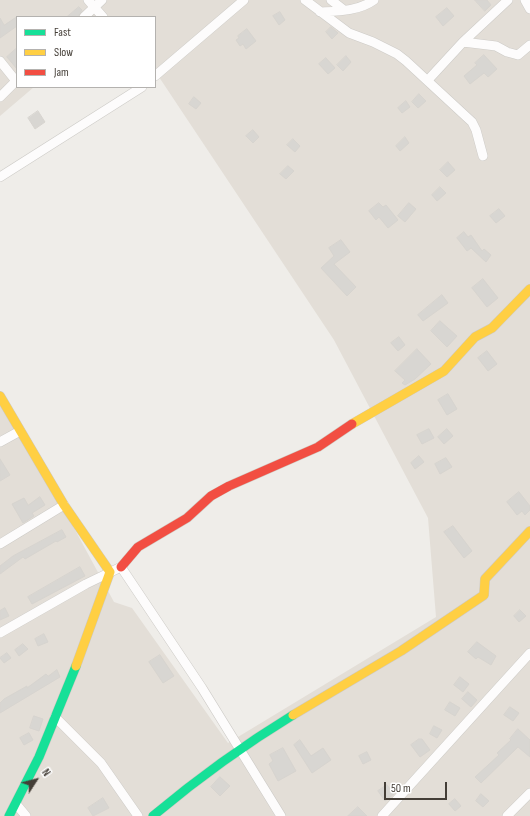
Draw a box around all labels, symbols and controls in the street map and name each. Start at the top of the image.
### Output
legend [16,16,156,88]
text: Fast [54,25,71,40]
text: Slow [54,45,73,60]
text: Jam [54,65,69,80]
north arrow [16,760,56,800]
text: N [39,766,53,779]
scale bar [386,774,449,800]
text: 50 m [391,781,411,796]

